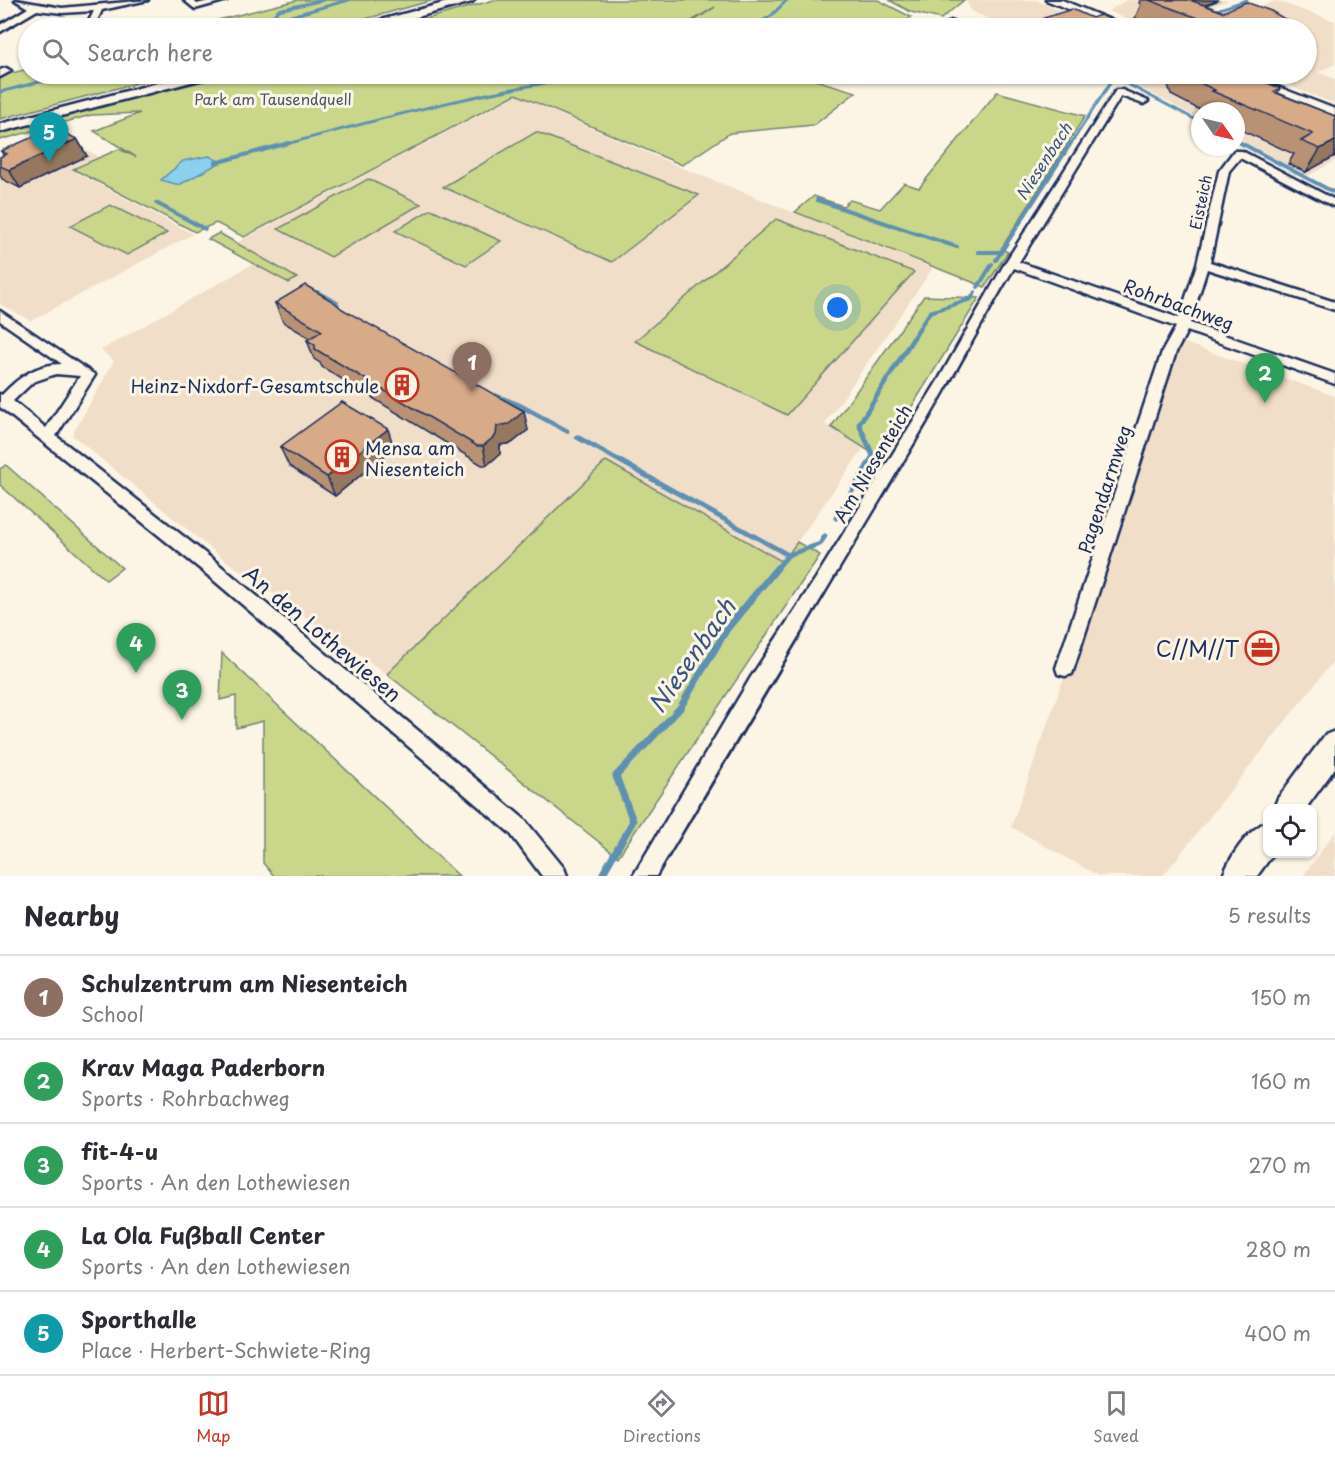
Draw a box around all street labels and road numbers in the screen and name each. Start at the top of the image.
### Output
street label: Eisteich [1183,172,1217,232]
street label: Rohrbachweg [1120,272,1238,336]
street label: Am Niesenteich [826,399,918,527]
street label: Pagendarmweg [1071,421,1137,557]
street label: An den Lothewiesen [237,557,409,709]

